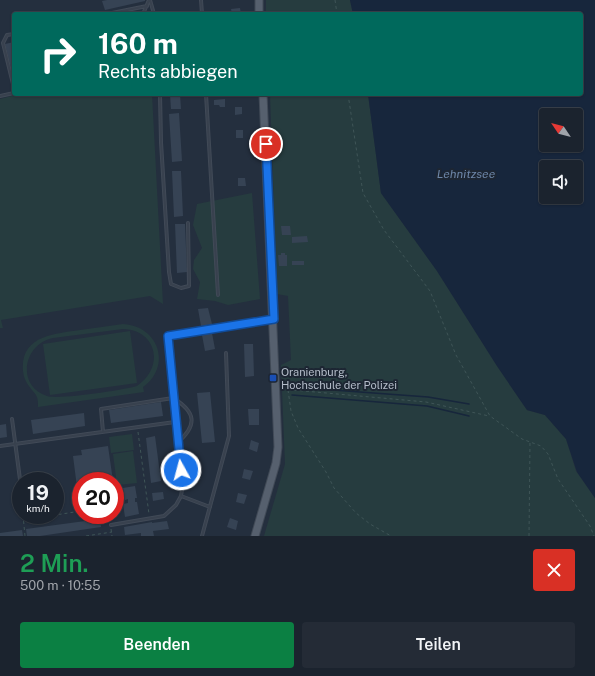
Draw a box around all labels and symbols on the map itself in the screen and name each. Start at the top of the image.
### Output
north arrow [539,108,583,152]
pin [249,127,283,161]
water label: Lehnitzsee [437,167,496,181]
place label: Oranienburg, Hochschule der Polizei [281,366,397,391]
marker: Oranienburg, Hochschule der Polizei [268,373,278,383]
position arrow [160,449,202,491]
speed limit sign: 20 [72,472,124,524]

